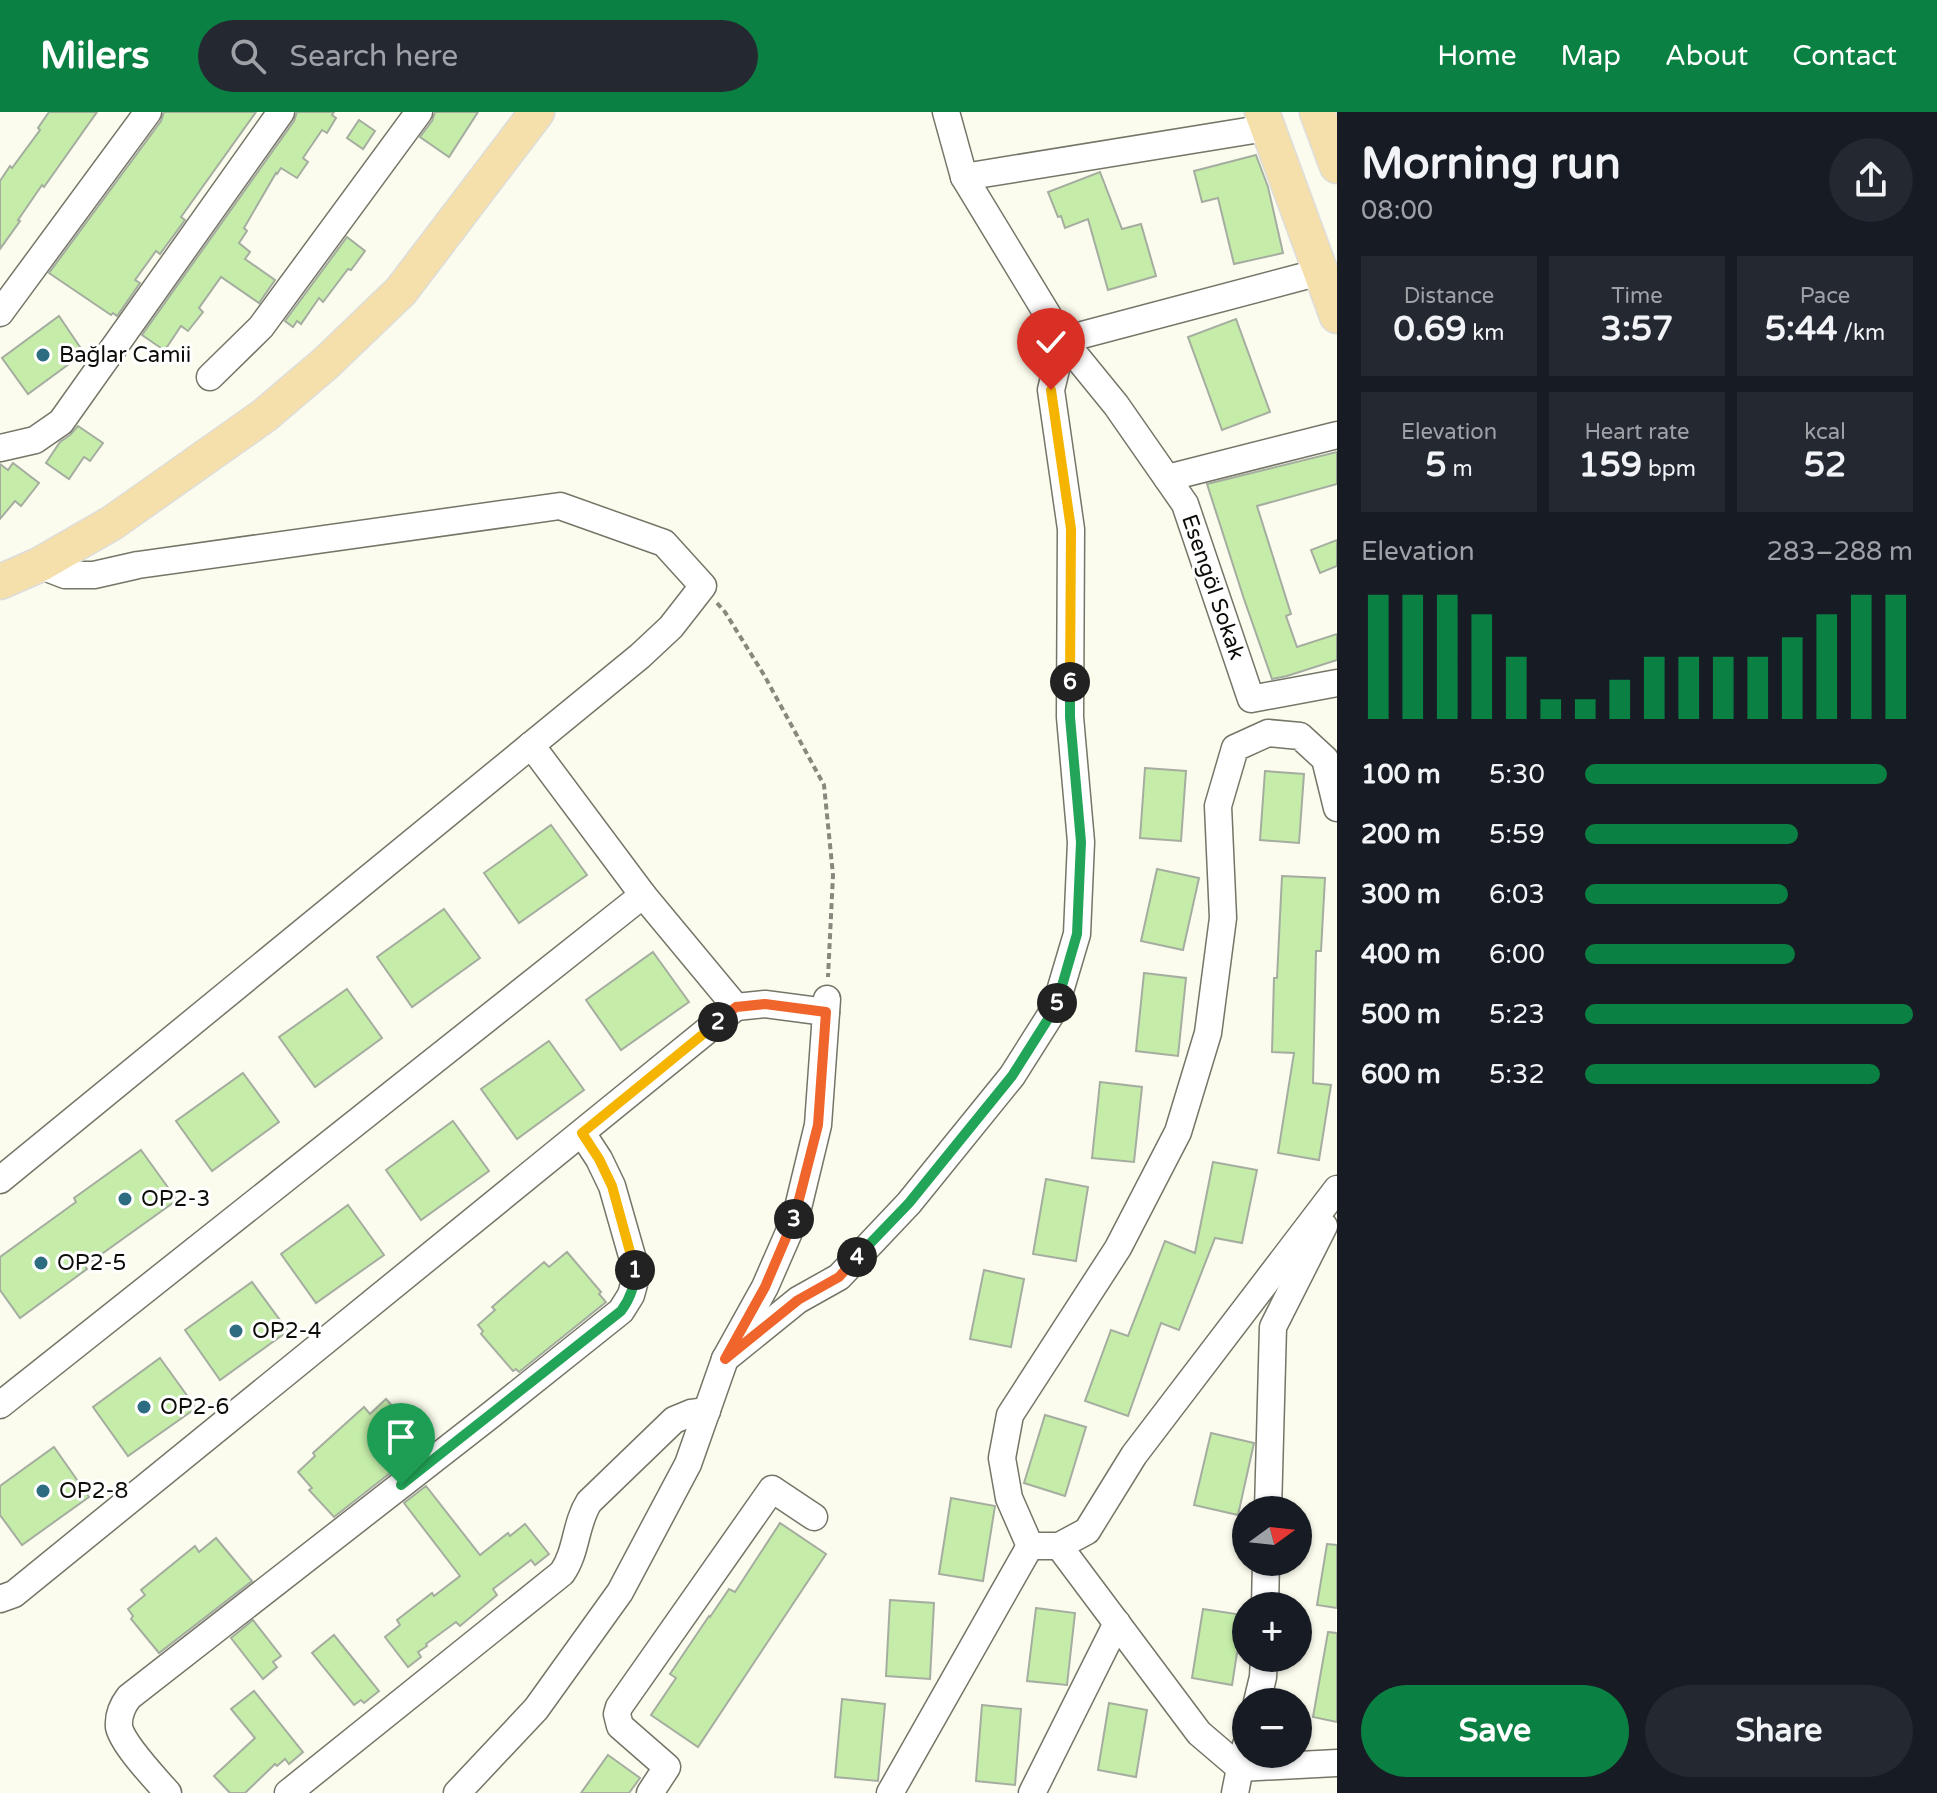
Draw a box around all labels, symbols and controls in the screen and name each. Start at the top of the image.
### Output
search box [198,20,758,92]
text: Milers [40,33,150,79]
icon: search [226,34,270,78]
text: Search here [290,38,458,75]
text: Home [1437,39,1517,73]
text: Map [1561,39,1621,73]
text: About [1665,39,1748,73]
text: Contact [1792,39,1897,73]
text: Morning run [1361,138,1621,191]
button: share [1829,138,1913,222]
text: 08:00 [1361,195,1433,226]
text: Distance [1404,283,1494,309]
text: Time [1611,283,1663,309]
text: Pace [1800,283,1850,309]
pin [1017,308,1085,390]
text: 0.69 [1394,309,1467,350]
text: 3:57 [1601,309,1673,350]
text: 5:44 [1765,309,1838,350]
icon: check [1029,320,1073,364]
text: km [1467,320,1504,346]
text: /km [1838,320,1885,346]
place label: Bağlar Camii [59,342,191,368]
marker: Bağlar Camii [34,346,52,364]
text: Elevation [1401,419,1497,445]
text: Heart rate [1585,419,1689,445]
text: kcal [1804,419,1846,445]
text: 5 [1425,445,1447,486]
text: 159 [1578,445,1642,486]
text: 52 [1804,445,1846,486]
text: m [1447,456,1473,482]
text: bpm [1642,456,1696,482]
street label: Esengöl Sokak [1176,511,1250,663]
text: Elevation [1361,536,1475,567]
text: 283–288 m [1767,536,1913,567]
pin: 6 [1050,662,1090,702]
text: 6 [1063,669,1077,695]
text: 100 m [1361,759,1441,790]
text: 5:30 [1489,759,1545,790]
text: 200 m [1361,819,1441,850]
text: 5:59 [1489,819,1545,850]
text: 300 m [1361,879,1441,910]
text: 6:03 [1489,879,1545,910]
text: 400 m [1361,939,1441,970]
text: 6:00 [1489,939,1545,970]
pin: 5 [1037,983,1077,1023]
text: 5 [1050,990,1064,1016]
text: 500 m [1361,999,1441,1030]
text: 5:23 [1489,999,1545,1030]
pin: 2 [698,1002,738,1042]
text: 2 [711,1009,725,1035]
text: 600 m [1361,1059,1441,1090]
text: 5:32 [1489,1059,1545,1090]
place label: OP2-3 [141,1186,210,1212]
marker: OP2-3 [116,1190,134,1208]
pin: 3 [774,1199,814,1239]
text: 3 [787,1206,801,1232]
pin: 4 [837,1237,877,1277]
text: 4 [850,1244,864,1270]
place label: OP2-5 [57,1250,126,1276]
pin: 1 [615,1250,655,1290]
marker: OP2-5 [32,1254,50,1272]
text: 1 [628,1257,642,1283]
place label: OP2-4 [252,1318,322,1344]
marker: OP2-4 [227,1322,245,1340]
place label: OP2-6 [160,1394,229,1420]
marker: OP2-6 [135,1398,153,1416]
pin [367,1403,435,1485]
icon: arrive [379,1415,423,1459]
place label: OP2-8 [59,1478,128,1504]
marker: OP2-8 [34,1482,52,1500]
north arrow [1232,1496,1312,1576]
map controls [1232,1496,1312,1768]
button: + [1232,1592,1312,1672]
button: Save [1361,1685,1629,1777]
button: Share [1645,1685,1913,1777]
button: − [1232,1688,1312,1768]

